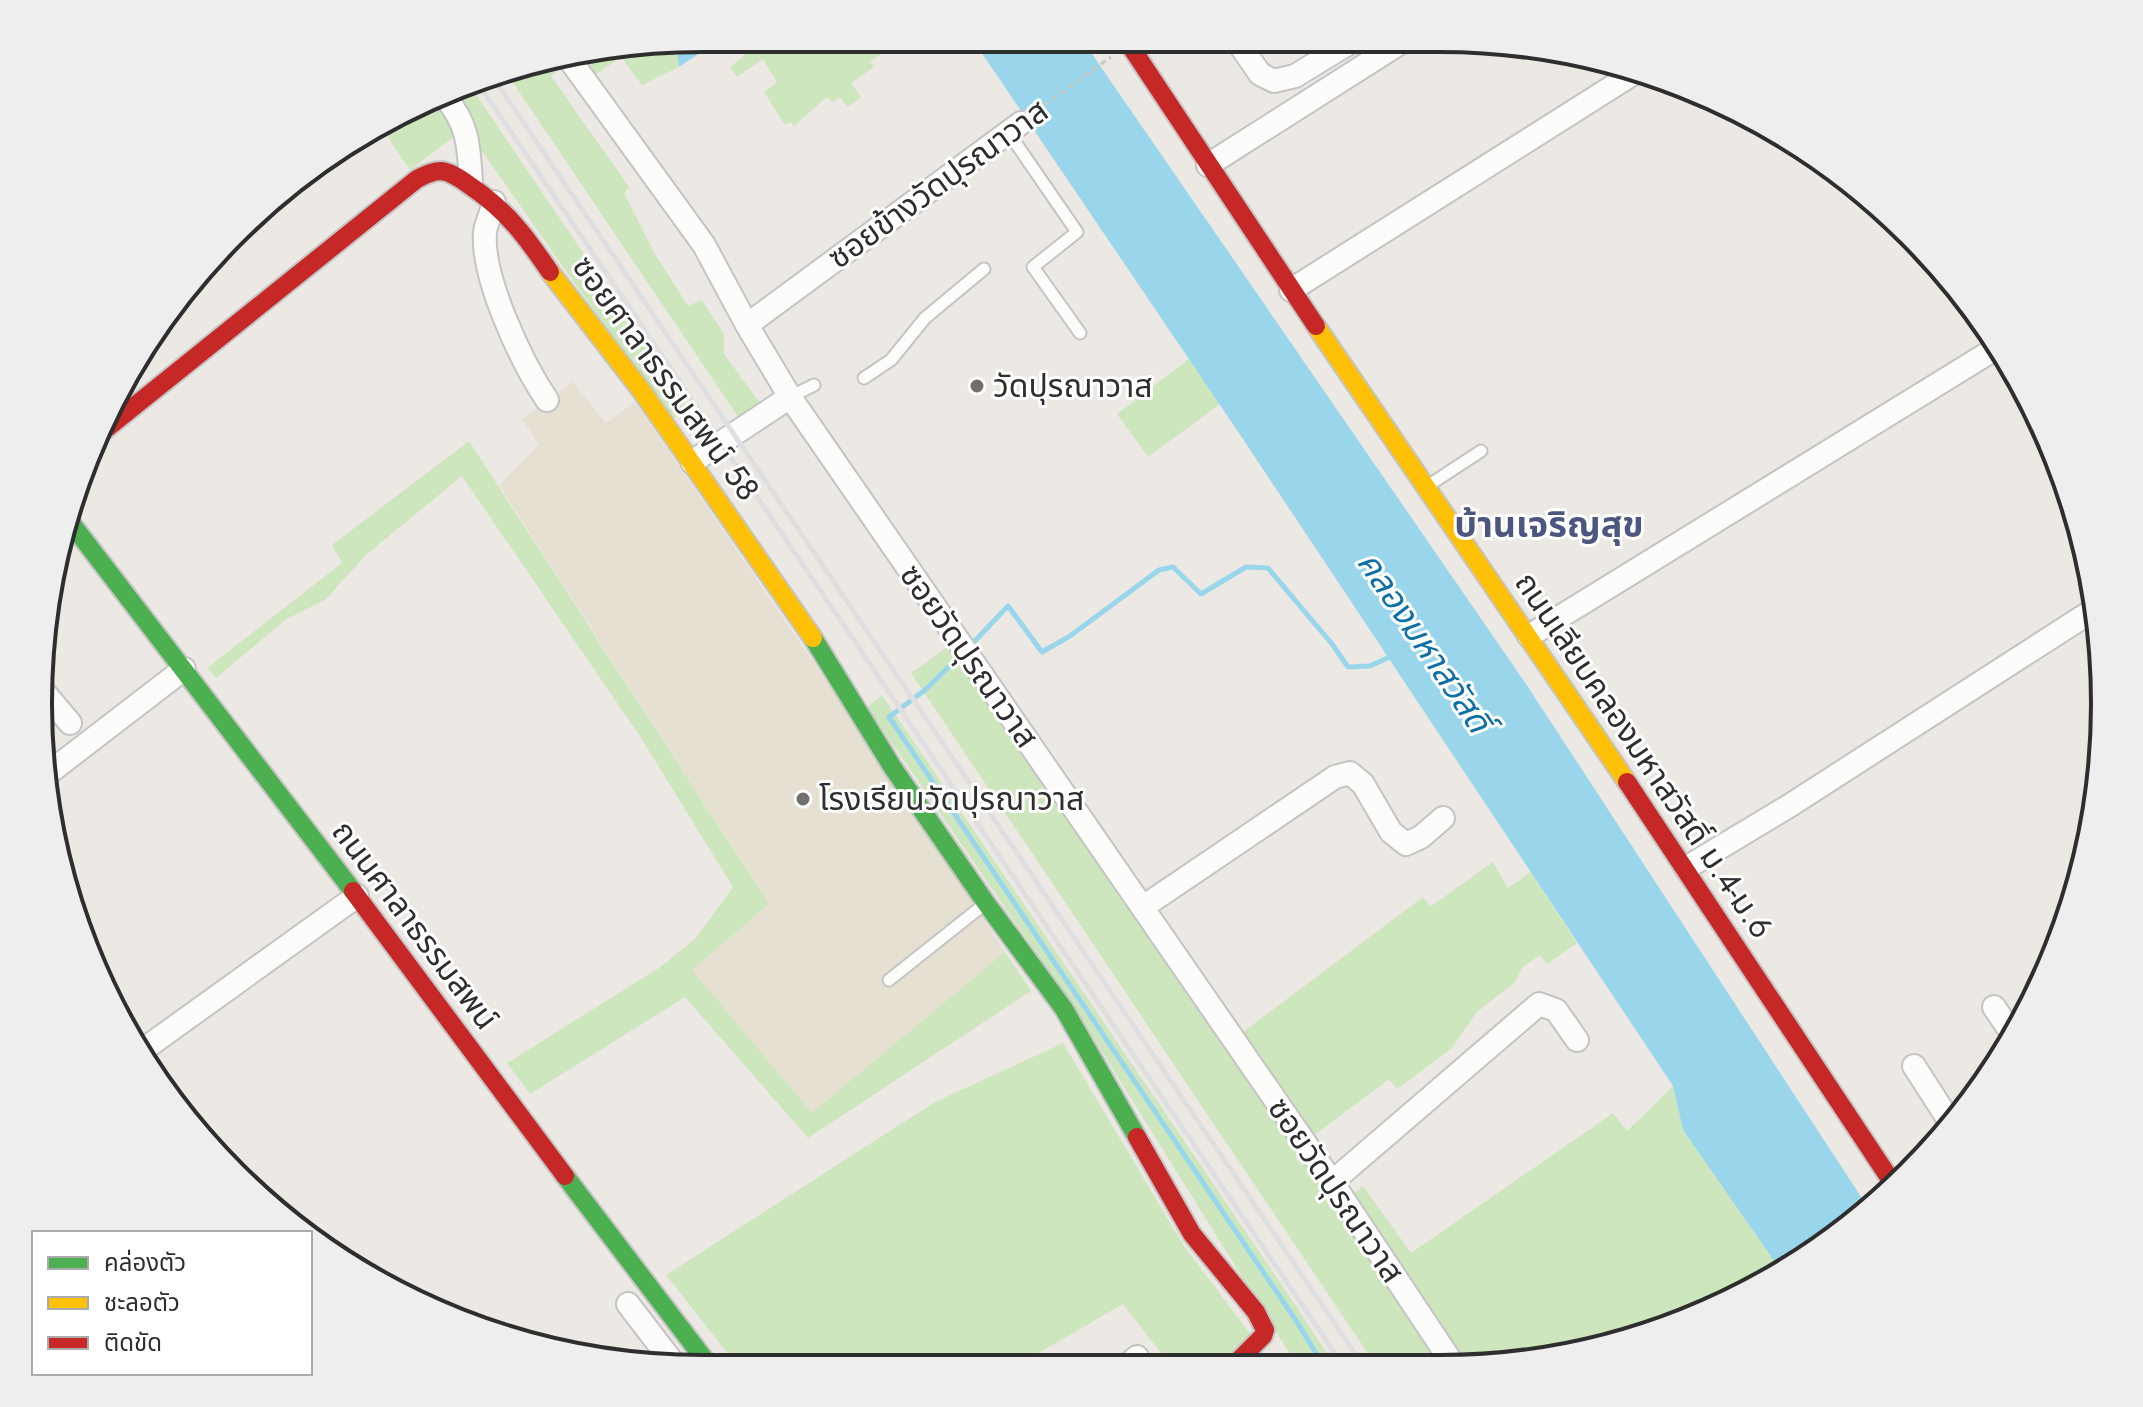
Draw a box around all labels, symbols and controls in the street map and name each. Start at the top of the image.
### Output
street label: ซอยข้างวัดปุรณาวาส [818,88,1058,280]
street label: ซอยศาลาธรรมสพน์ 58 [561,246,771,510]
place label: วัดปุรณาวาส [993,363,1153,409]
marker: วัดปุรณาวาส [968,377,986,395]
district label: บ้านเจริญสุข [1454,498,1644,550]
water label: คลองมหาสวัสดิ์ [1345,542,1507,749]
street label: ซอยวัดปุรณาวาส [889,555,1049,757]
street label: ถนนเลียบคลองมหาสวัสดิ์ ม.4-ม.6 [1504,563,1784,947]
place label: โรงเรียนวัดปุรณาวาส [819,776,1084,822]
marker: โรงเรียนวัดปุรณาวาส [794,790,812,808]
street label: ถนนศาลาธรรมสพน์ [321,811,509,1039]
street label: ซอยวัดปุรณาวาส [1257,1088,1415,1292]
legend [32,1231,312,1375]
text: คล่องตัว [104,1245,186,1280]
text: ชะลอตัว [104,1285,180,1320]
text: ติดขัด [104,1325,162,1360]

